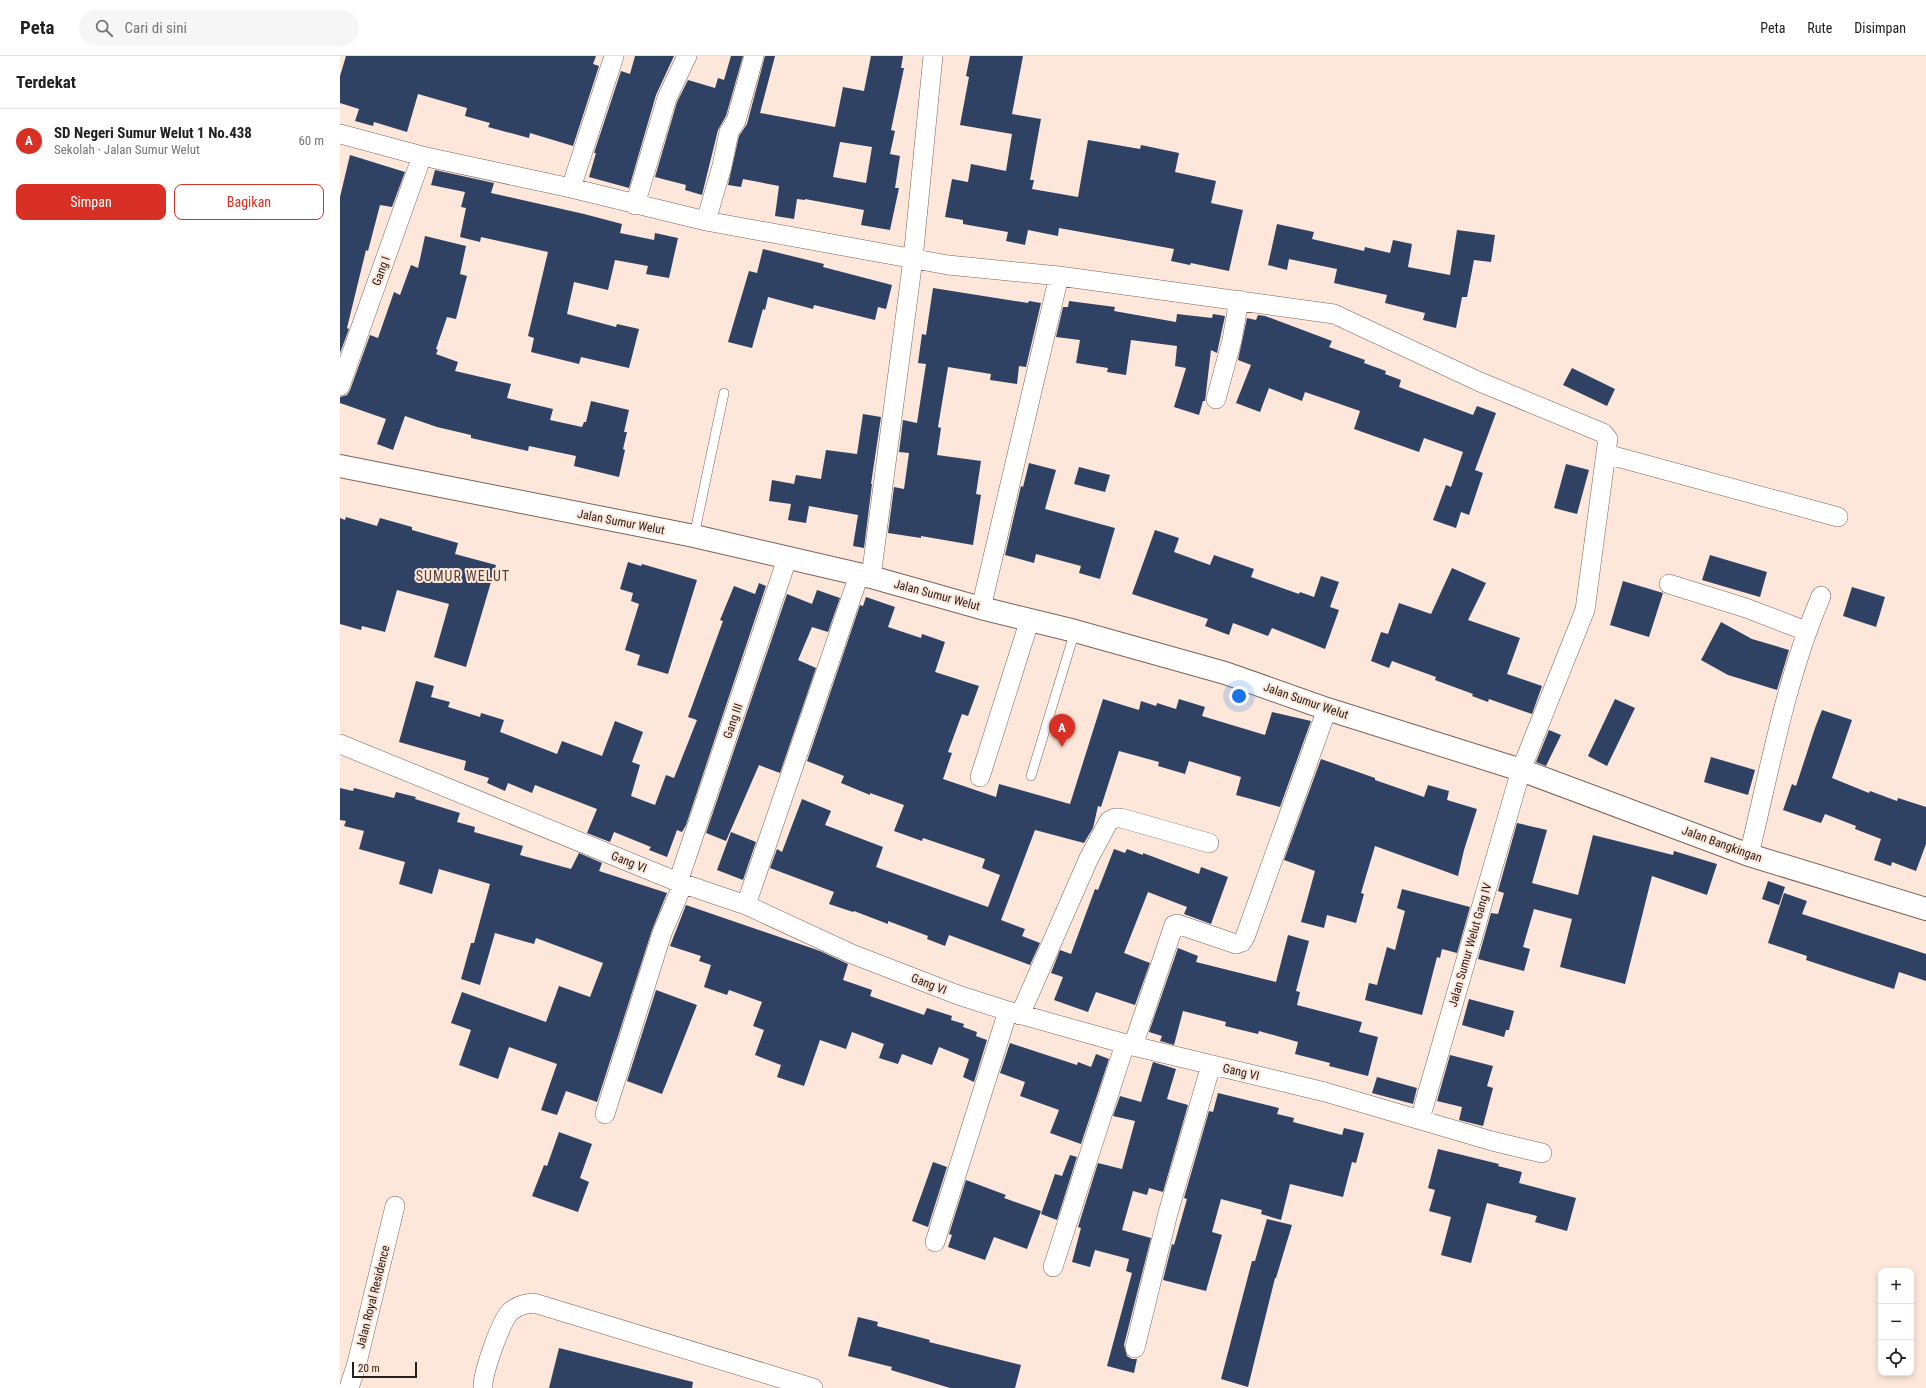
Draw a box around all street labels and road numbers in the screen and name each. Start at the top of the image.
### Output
street label: Gang I [369,254,393,288]
street label: Jalan Sumur Welut [576,507,666,537]
street label: Jalan Sumur Welut [892,577,982,613]
street label: Jalan Sumur Welut [1262,680,1351,722]
street label: Gang III [720,702,746,740]
street label: Jalan Bangkingan [1680,823,1764,865]
street label: Gang VI [609,849,649,875]
street label: Jalan Sumur Welut Gang IV [1446,881,1494,1009]
street label: Gang VI [909,971,949,997]
street label: Gang VI [1221,1061,1261,1083]
street label: Jalan Royal Residence [353,1244,393,1350]

